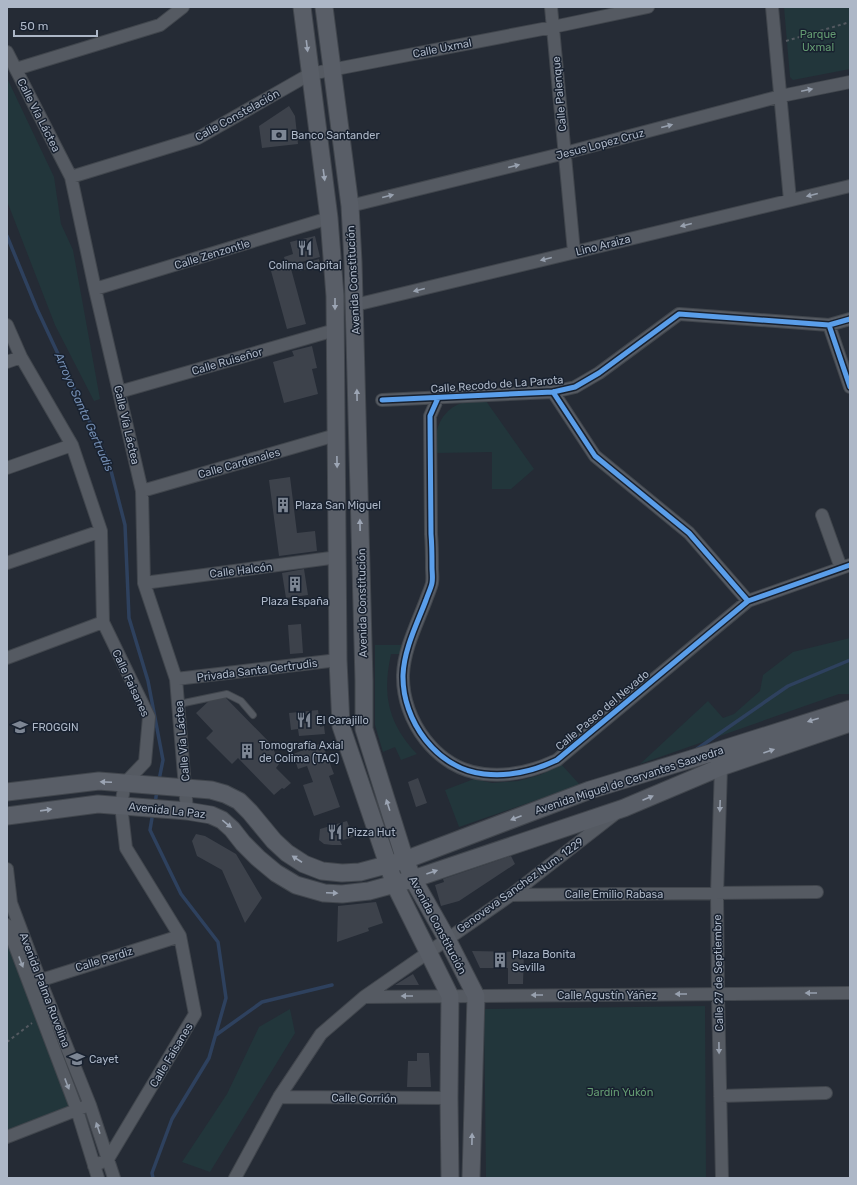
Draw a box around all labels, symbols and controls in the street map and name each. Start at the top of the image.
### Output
scale bar [14,12,97,38]
text: 50 m [20,19,48,33]
park label: Parque Uxmal [800,28,836,54]
street label: Calle Uxmal [412,36,473,61]
one-way arrow [304,40,310,52]
street label: Calle Palenque [550,56,569,132]
street label: Calle Vía Láctea [14,76,63,154]
street label: Calle Constelación [193,87,282,144]
one-way arrow [800,87,813,93]
one-way arrow [661,123,673,129]
bank icon: Banco Santander [270,126,288,144]
street label: Jesus Lopez Cruz [555,126,646,163]
place label: Banco Santander [291,129,380,142]
one-way arrow [508,162,520,168]
one-way arrow [321,169,327,181]
one-way arrow [806,192,818,198]
one-way arrow [382,193,394,199]
one-way arrow [680,223,692,229]
street label: Avenida Constitución [344,225,363,335]
street label: Lino Araiza [574,232,632,259]
street label: Calle Zenzontle [173,237,252,272]
restaurant icon: Colima Capital [296,239,314,257]
one-way arrow [540,256,552,262]
place label: Colima Capital [268,259,342,272]
one-way arrow [413,287,426,293]
one-way arrow [332,298,338,311]
street label: Calle Ruiseñor [190,345,265,378]
water label: Arroyo Santa Gertrudis [51,350,117,473]
street label: Calle Recodo de La Parota [430,373,564,396]
street label: Calle Vía Láctea [111,384,142,466]
one-way arrow [354,389,361,401]
street label: Calle Cardenales [197,445,282,481]
one-way arrow [333,456,340,468]
building icon: Plaza San Miguel [274,496,292,514]
place label: Plaza San Miguel [295,499,381,512]
one-way arrow [357,519,364,531]
street label: Avenida Constitución [355,548,370,658]
street label: Calle Halcón [209,560,273,581]
building icon: Plaza España [286,575,304,593]
place label: Plaza España [261,595,329,608]
street label: Calle Faisanes [109,648,152,719]
street label: Privada Santa Gertrudis [196,657,319,684]
street label: Calle Paseo del Nevado [553,668,652,753]
street label: Calle Vía Láctea [173,700,192,782]
restaurant icon: El Carajillo [295,711,313,729]
place label: El Carajillo [316,714,369,727]
one-way arrow [806,717,818,723]
school or university icon: FROGGIN [11,718,29,736]
place label: FROGGIN [32,721,79,734]
place label: Tomografía Axial de Colima (TAC) [259,739,344,765]
building icon: Tomografía Axial de Colima (TAC) [238,742,256,760]
street label: Avenida Miguel de Cervantes Saavedra [533,744,725,817]
one-way arrow [763,747,775,753]
one-way arrow [100,778,112,785]
one-way arrow [642,794,654,800]
one-way arrow [385,799,391,811]
street label: Avenida La Paz [128,800,206,821]
one-way arrow [717,800,723,813]
one-way arrow [40,807,52,814]
one-way arrow [510,815,522,821]
one-way arrow [221,820,232,829]
restaurant icon: Pizza Hut [326,823,344,841]
place label: Pizza Hut [347,826,396,839]
street label: Genoveva Sanchez Num. 1229 [454,835,586,936]
one-way arrow [291,856,303,863]
one-way arrow [427,869,439,875]
street label: Avenida Constitución [406,874,469,977]
street label: Calle Emilio Rabasa [565,888,663,901]
one-way arrow [326,890,339,896]
street label: Calle 27 de Septiembre [711,914,726,1032]
street label: Avenida Palma Ruvelina [17,931,72,1049]
street label: Calle Perdiz [74,944,135,974]
place label: Plaza Bonita Sevilla [512,948,576,974]
building icon: Plaza Bonita Sevilla [491,951,509,969]
one-way arrow [18,956,24,968]
street label: Calle Agustín Yáñez [557,989,657,1002]
one-way arrow [804,990,817,996]
one-way arrow [674,991,687,997]
one-way arrow [530,992,543,998]
one-way arrow [401,993,413,1000]
street label: Calle Faisanes [147,1020,196,1090]
one-way arrow [716,1042,722,1055]
school or university icon: Cayet [68,1050,86,1068]
place label: Cayet [89,1053,119,1066]
one-way arrow [64,1078,70,1090]
park label: Jardín Yukón [587,1086,653,1099]
street label: Calle Gorrión [331,1091,397,1106]
one-way arrow [95,1122,101,1134]
one-way arrow [469,1132,475,1145]

